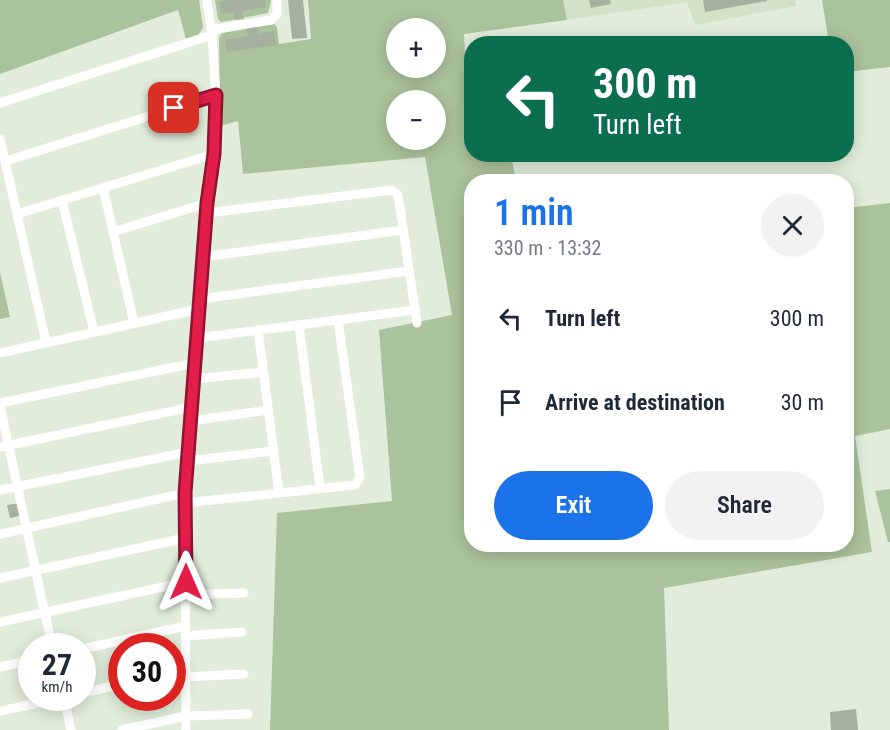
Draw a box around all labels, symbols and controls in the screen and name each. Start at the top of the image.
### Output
map controls [386,18,446,150]
button: + [386,18,446,78]
text: 300 m [593,59,698,108]
icon: left [494,60,572,138]
pin [148,82,199,133]
button: − [386,90,446,150]
icon: arrive [157,91,190,124]
text: Turn left [593,109,682,141]
text: 1 min [494,192,574,234]
button: close [761,194,824,257]
text: 330 m · 13:32 [494,236,601,260]
icon: left [494,302,527,335]
text: Turn left [545,306,620,331]
text: 300 m [770,306,824,331]
icon: arrive [494,386,527,419]
text: Arrive at destination [545,390,725,415]
text: 30 m [781,390,824,415]
button: Exit [494,471,653,540]
button: Share [665,471,824,540]
position arrow [154,550,218,614]
speed limit sign: 30 [108,633,186,711]
text: 27 [42,647,72,682]
text: km/h [42,678,72,696]

